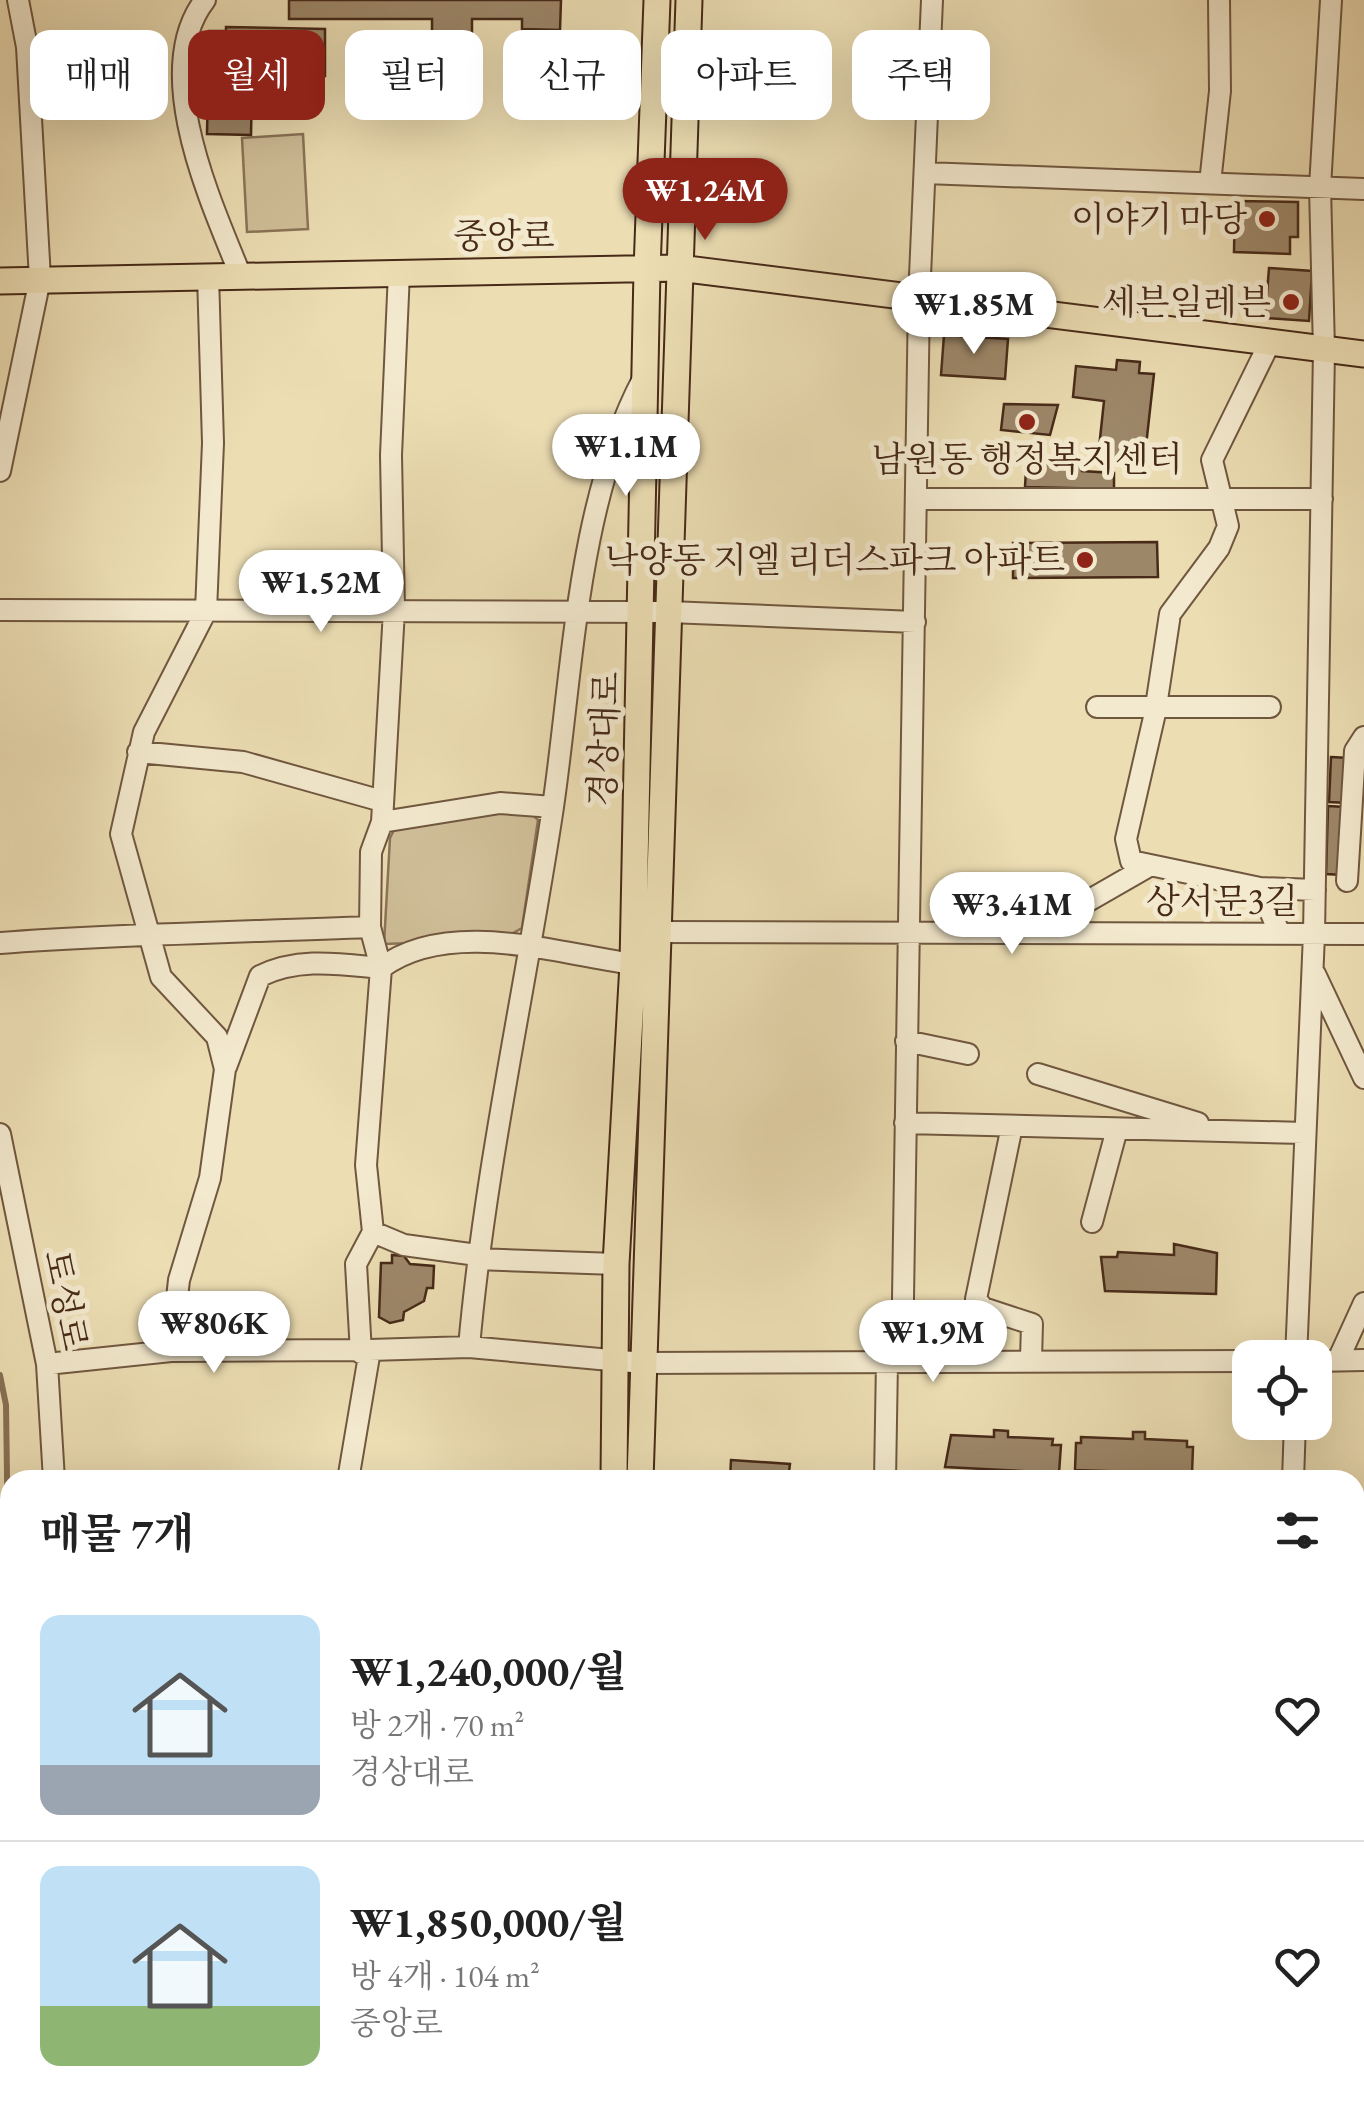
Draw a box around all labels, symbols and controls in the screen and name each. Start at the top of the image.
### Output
chip: 매매 [30,30,168,120]
chip: 월세 [188,30,325,120]
chip: 필터 [345,30,483,120]
chip: 신규 [503,30,641,120]
chip: 아파트 [661,30,832,120]
chip: 주택 [852,30,990,120]
pin: ₩1.24M [624,158,786,243]
text: ₩1.24M [645,169,765,211]
place label: 이야기 마당 [1071,196,1247,241]
marker: 이야기 마당 [1256,208,1278,230]
street label: 중앙로 [453,213,555,258]
pin: ₩1.85M [893,272,1055,357]
place label: 세븐일레븐 [1102,279,1271,324]
text: ₩1.85M [914,283,1034,325]
marker: 세븐일레븐 [1280,291,1302,313]
marker: 남원동 행정복지센터 [1016,411,1038,433]
pin: ₩1.1M [556,414,696,499]
text: ₩1.1M [574,425,678,467]
place label: 남원동 행정복지센터 [871,436,1183,481]
place label: 낙양동 지엘 리더스파크 아파트 [604,537,1065,582]
marker: 낙양동 지엘 리더스파크 아파트 [1074,549,1096,571]
pin: ₩1.52M [240,550,402,635]
text: ₩1.52M [261,561,381,603]
street label: 경상대로 [579,671,628,807]
pin: ₩3.41M [931,872,1093,957]
street label: 상서문3길 [1146,878,1298,923]
text: ₩3.41M [952,883,1072,925]
street label: 토성로 [35,1246,98,1354]
pin: ₩806K [144,1291,284,1376]
pin: ₩1.9M [863,1300,1003,1385]
text: ₩806K [160,1302,268,1344]
text: ₩1.9M [881,1311,985,1353]
map controls [1232,1340,1332,1440]
button: locate [1232,1340,1332,1440]
icon: filters [1270,1503,1325,1558]
text: 매물 7개 [40,1506,194,1561]
text: ₩1,240,000/월 [350,1644,627,1699]
icon: home [120,1655,240,1775]
icon: heart [1270,1688,1325,1743]
text: 방 2개 · 70 m² [350,1704,524,1746]
text: 경상대로 [350,1751,474,1793]
text: ₩1,850,000/월 [350,1895,627,1950]
icon: home [120,1906,240,2026]
icon: heart [1270,1939,1325,1994]
text: 방 4개 · 104 m² [350,1955,540,1997]
text: 중앙로 [350,2002,443,2044]

